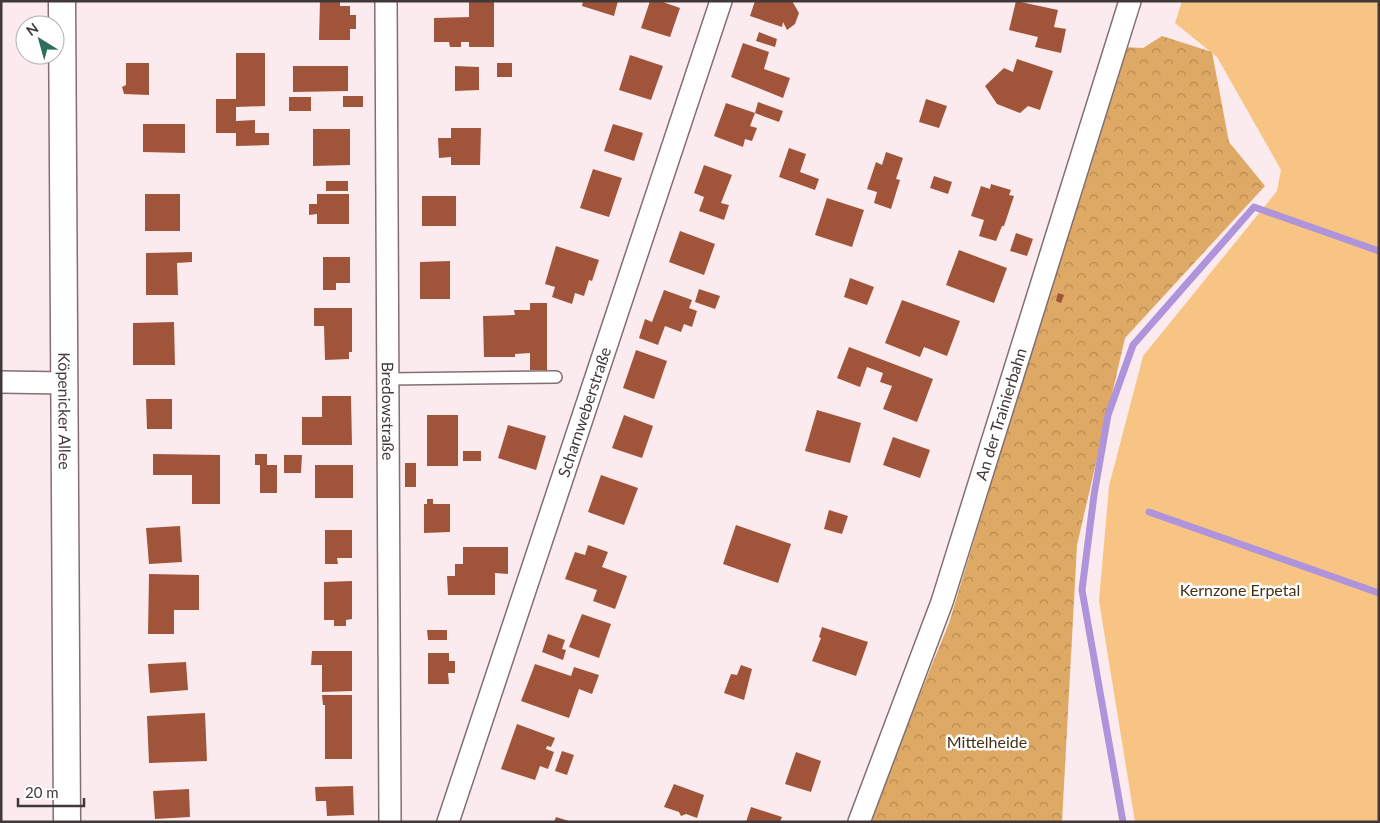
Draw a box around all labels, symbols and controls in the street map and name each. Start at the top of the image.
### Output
north arrow [15,15,65,65]
text: N [22,19,41,39]
street label: Scharnweberstraße [553,344,614,479]
street label: An der Trainierbahn [971,346,1030,482]
street label: Köpenicker Allee [55,352,75,470]
street label: Bredowstraße [379,362,398,460]
park label: Kernzone Erpetal [1180,580,1300,599]
park label: Mittelheide [947,732,1027,751]
scale bar [18,776,84,808]
text: 20 m [25,783,59,801]

